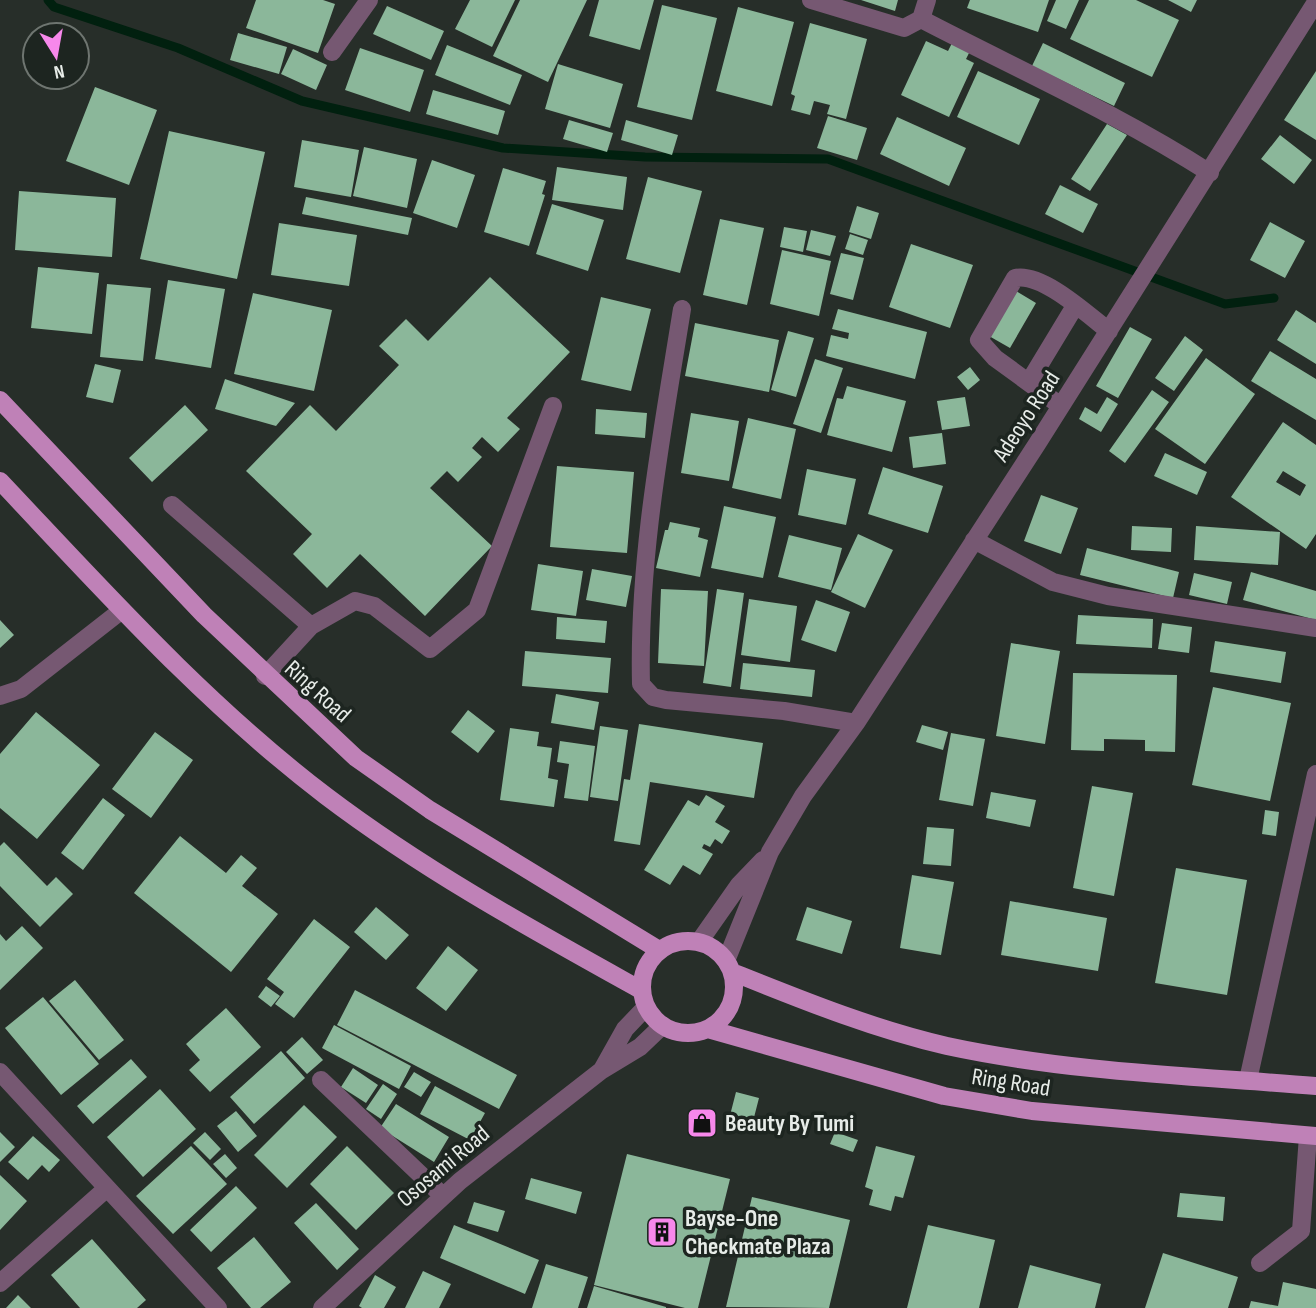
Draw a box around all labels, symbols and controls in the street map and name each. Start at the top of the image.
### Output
north arrow [21,21,91,91]
text: N [52,59,66,83]
street label: Adeoyo Road [986,366,1066,468]
street label: Ring Road [279,654,357,729]
street label: Ring Road [970,1062,1052,1103]
shop icon: Beauty By Tumi [685,1106,719,1140]
place label: Beauty By Tumi [725,1109,854,1138]
street label: Ososami Road [391,1119,495,1213]
place label: Bayse-One Checkmate Plaza [685,1204,831,1261]
building icon: Bayse-One Checkmate Plaza [645,1215,679,1249]

